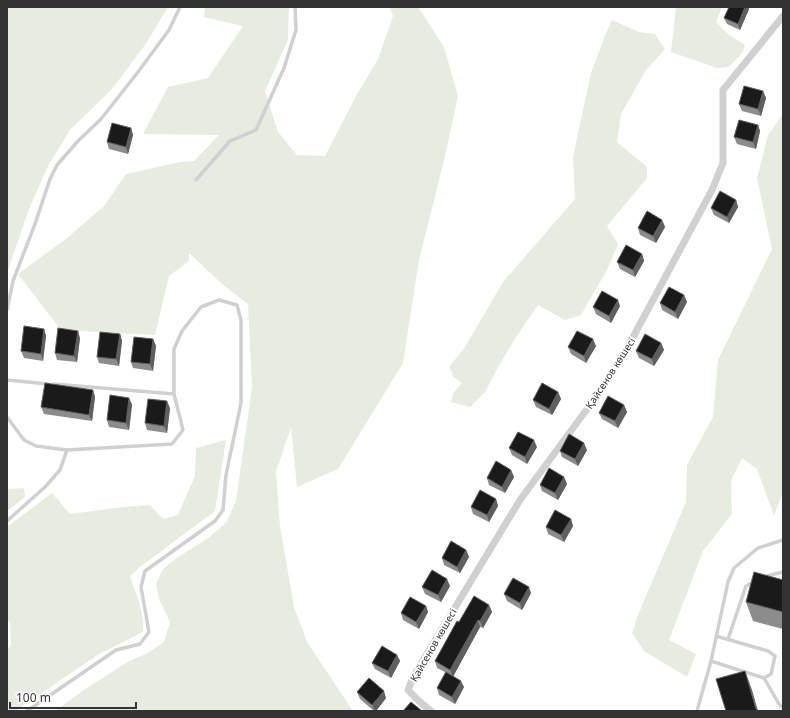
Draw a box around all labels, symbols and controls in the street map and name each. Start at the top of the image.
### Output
street label: Қайсенов көшесі [582,335,638,411]
street label: Қайсенов көшесі [406,606,460,684]
scale bar [10,684,136,710]
text: 100 m [16,689,51,706]

